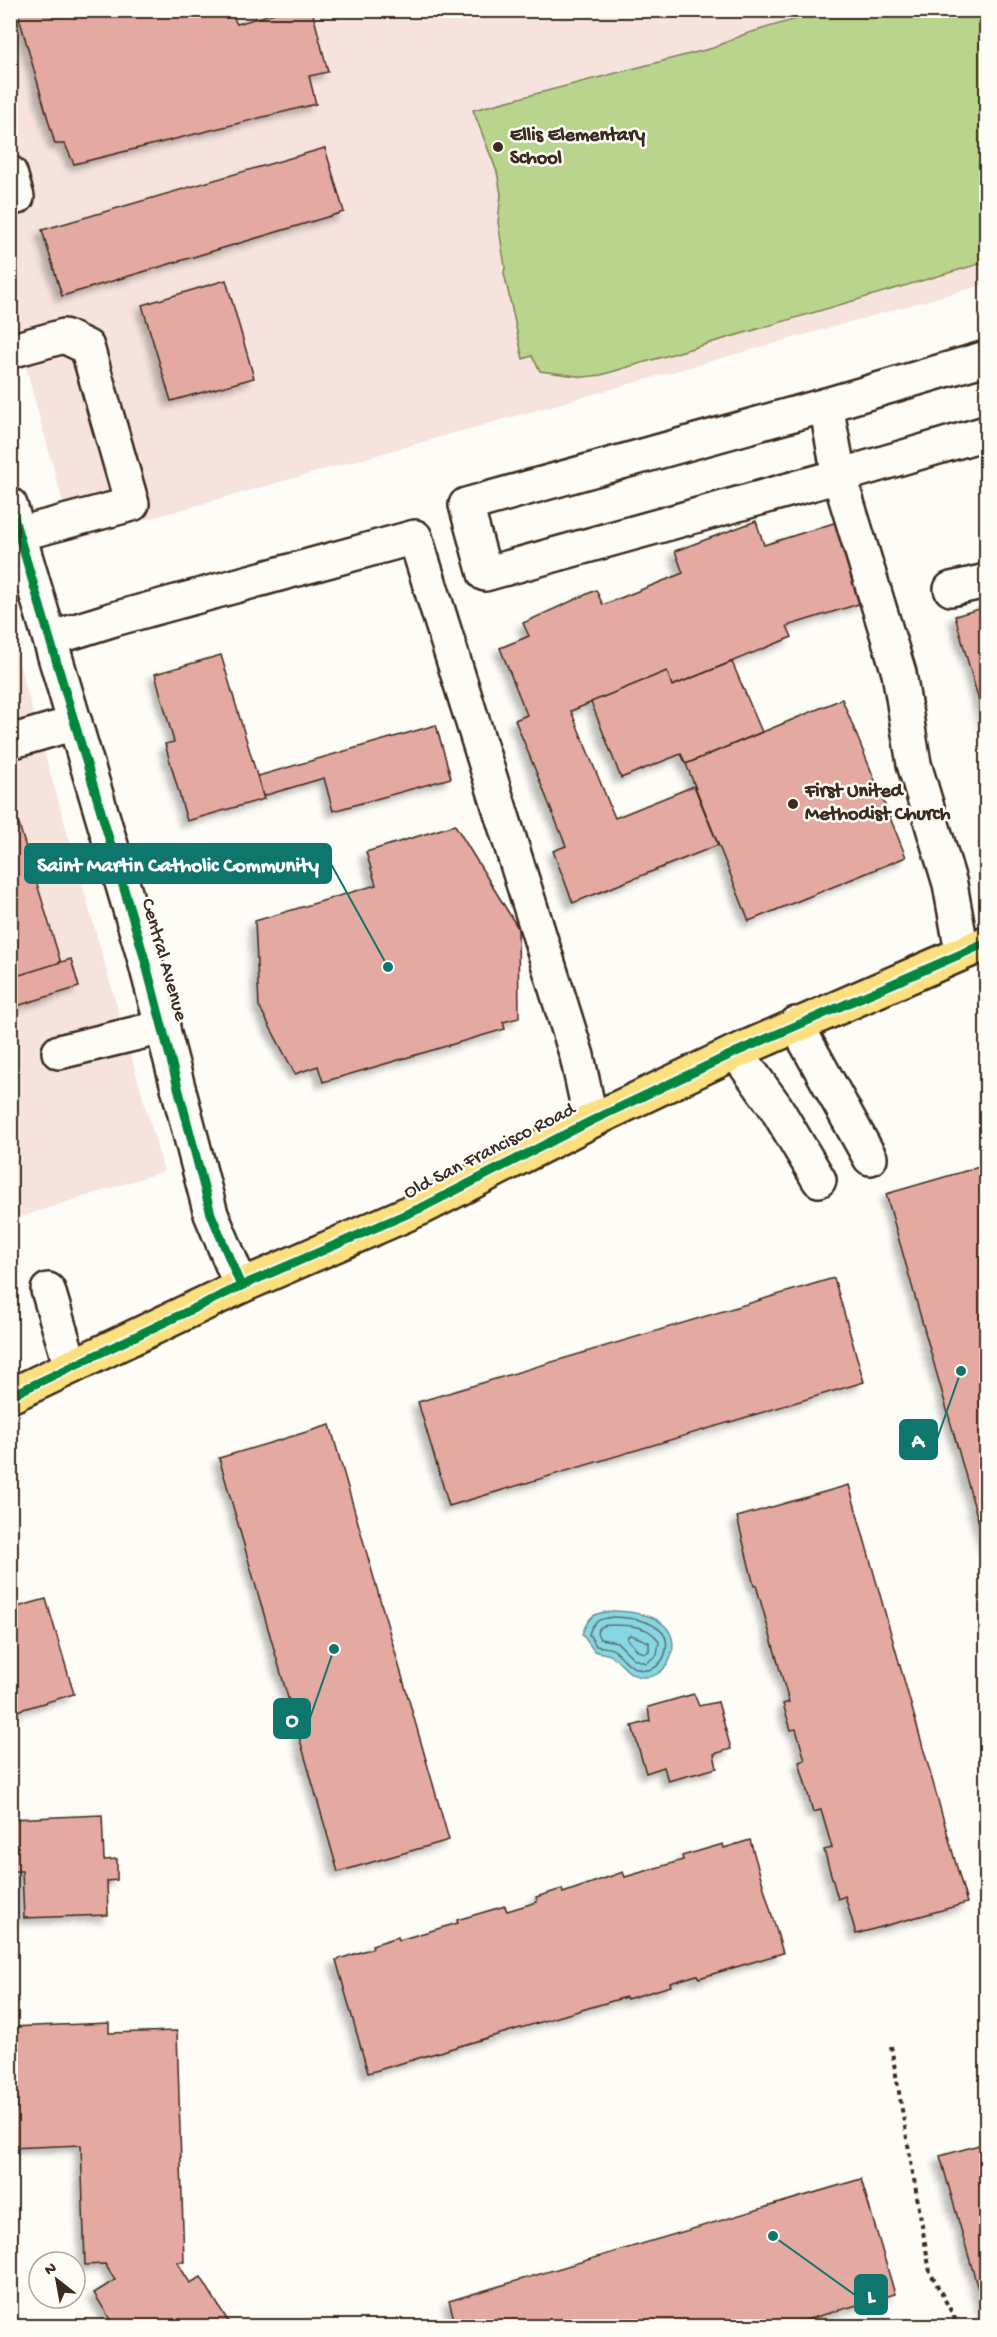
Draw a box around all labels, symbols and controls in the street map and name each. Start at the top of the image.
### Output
place label: Ellis Elementary School [510,125,645,171]
marker: Ellis Elementary School [491,140,505,154]
place label: First United Methodist Church [804,781,951,827]
marker: First United Methodist Church [786,797,800,811]
callout: Saint Martin Catholic Community [25,844,331,883]
text: Saint Martin Catholic Community [37,855,320,880]
street label: Central Avenue [135,896,192,1025]
street label: Old San Francisco Road [400,1098,582,1205]
callout: A [900,1420,937,1459]
text: A [911,1431,926,1456]
callout: O [274,1699,310,1738]
text: O [286,1710,299,1735]
north arrow [27,2250,87,2310]
text: N [42,2259,61,2281]
callout: L [855,2275,887,2314]
text: L [867,2286,876,2311]

